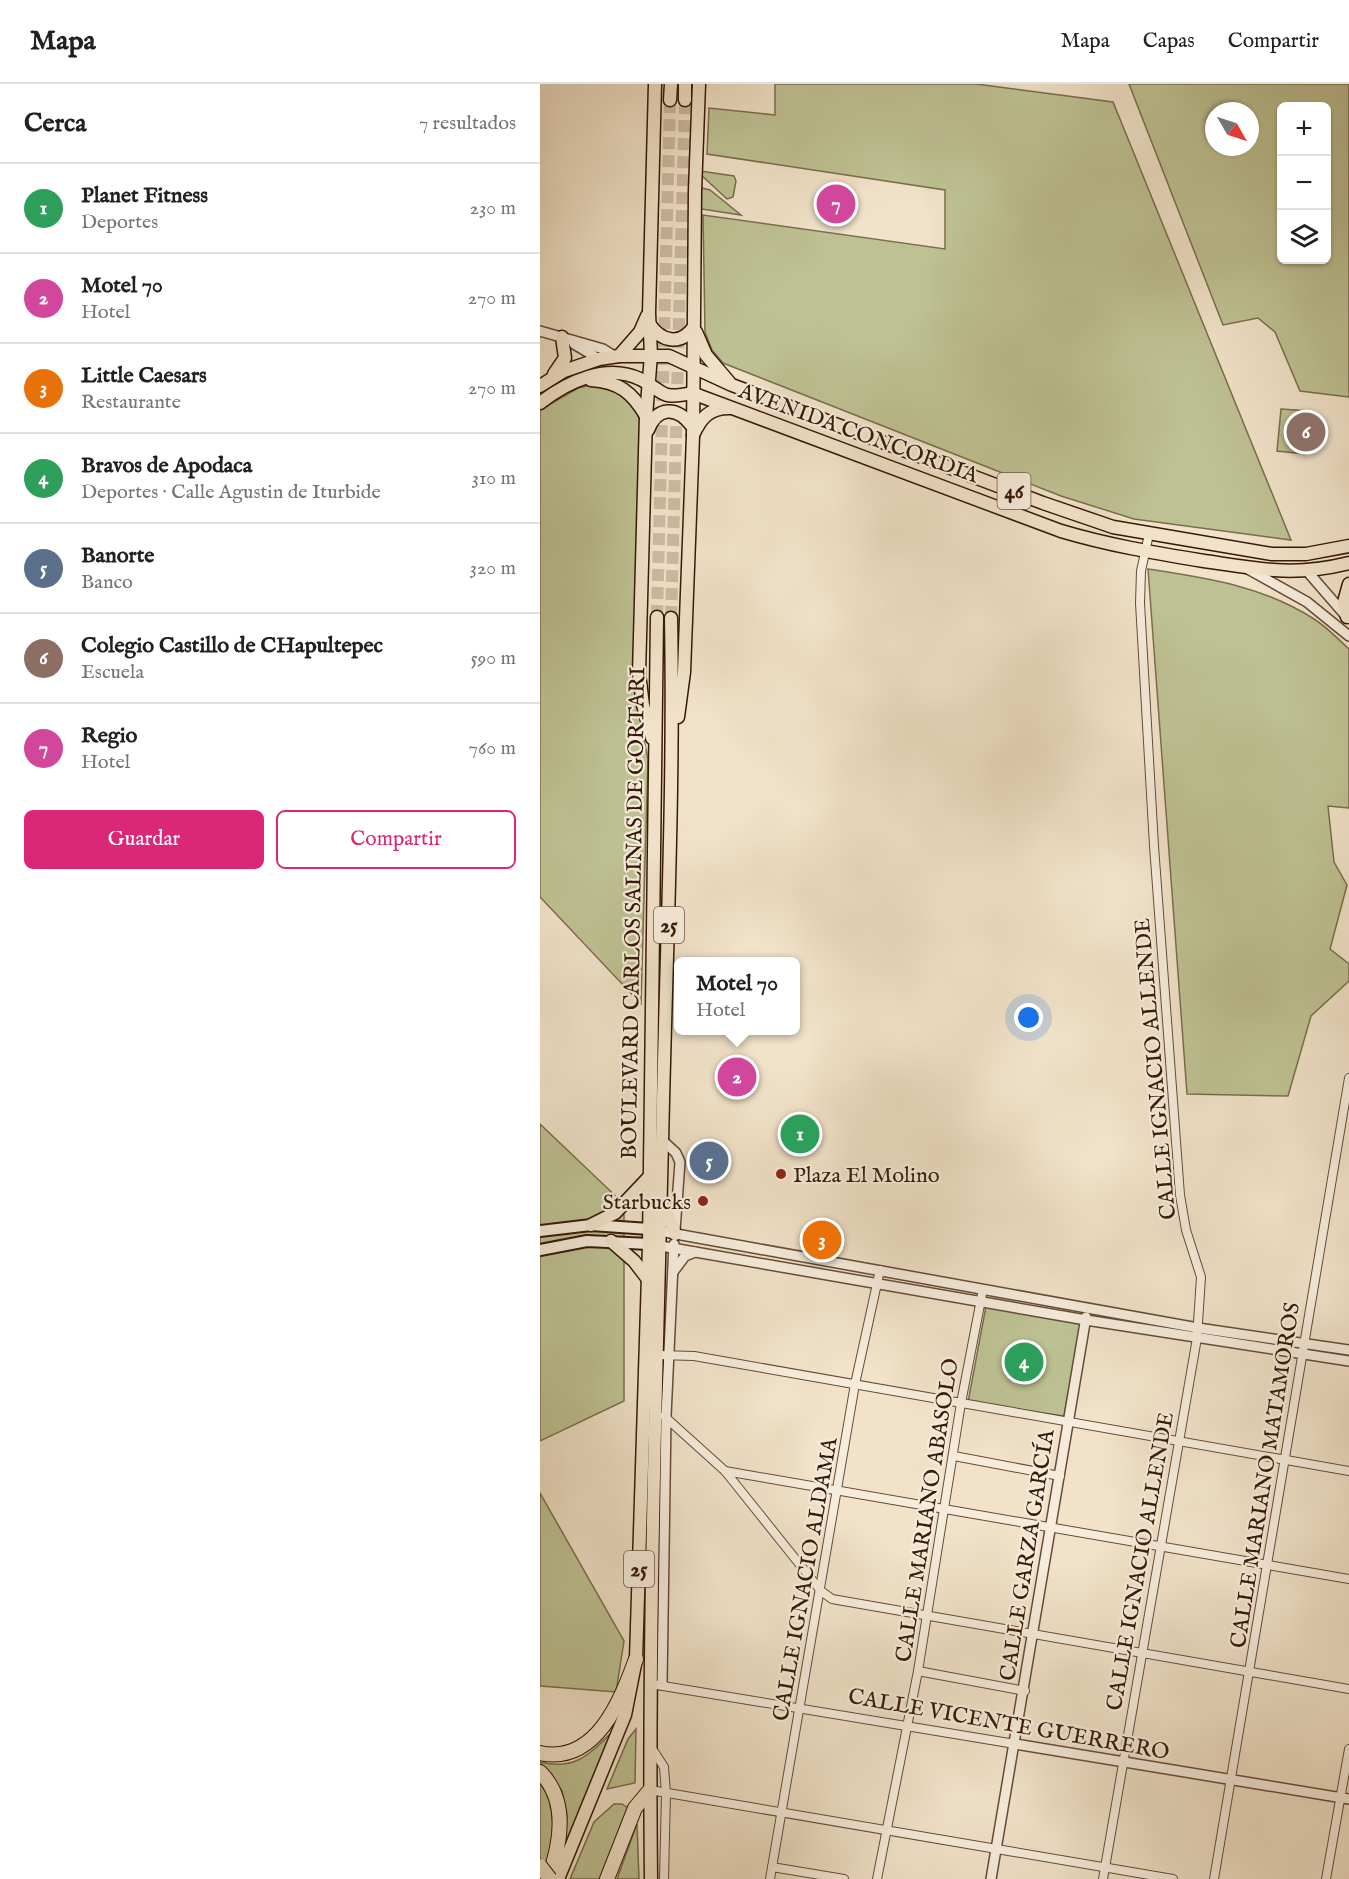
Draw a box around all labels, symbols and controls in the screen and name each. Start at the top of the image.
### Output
text: Mapa [30,24,96,59]
text: Mapa [1061,28,1110,55]
text: Capas [1143,28,1195,55]
text: Compartir [1228,28,1319,55]
north arrow [1205,102,1259,156]
map controls [1277,102,1331,264]
button: + [1277,102,1331,156]
text: Cerca [24,107,86,140]
text: 7 resultados [419,111,516,136]
button: − [1277,156,1331,210]
text: Planet Fitness [81,182,208,210]
pin: 7 [816,182,856,226]
text: 1 [40,196,47,221]
text: 230 m [470,196,516,221]
text: Deportes [81,210,158,235]
button: layers [1277,210,1331,264]
text: Motel 70 [81,272,163,300]
text: 2 [39,286,48,311]
text: 270 m [468,286,516,311]
text: Hotel [81,300,130,325]
text: Little Caesars [81,362,207,390]
text: 3 [40,376,47,401]
text: 270 m [468,376,516,401]
street label: AVENIDA CONCORDIA [734,377,983,491]
text: Restaurante [81,390,181,415]
pin: 6 [1286,410,1326,454]
text: Bravos de Apodaca [81,452,252,480]
text: 4 [39,466,48,491]
text: 310 m [472,466,516,491]
road number: 46 [998,473,1030,509]
text: Deportes · Calle Agustin de Iturbide [81,480,381,505]
text: Banorte [81,542,154,570]
text: 5 [40,556,47,581]
text: 320 m [470,556,516,581]
text: Banco [81,570,133,595]
text: Colegio Castillo de CHapultepec [81,632,383,660]
text: 6 [39,646,48,671]
text: 590 m [470,646,516,671]
text: Escuela [81,660,144,685]
street label: BOULEVARD CARLOS SALINAS DE GORTARI [616,666,652,1160]
text: Regio [81,722,137,750]
text: 7 [39,736,48,761]
text: 760 m [469,736,516,761]
text: Hotel [81,750,130,775]
button: Guardar [24,810,264,869]
button: Compartir [276,810,516,869]
road number: 25 [654,907,684,943]
street label: CALLE IGNACIO ALLENDE [1129,917,1183,1221]
popup [674,957,800,1035]
text: Motel 70 [696,970,778,998]
text: Hotel [696,998,745,1023]
your location [1014,1003,1043,1032]
pin: 2 [718,1054,756,1100]
pin: 1 [780,1112,820,1156]
pin: 5 [690,1138,728,1184]
place label: Plaza El Molino [793,1162,940,1190]
marker: Plaza El Molino [774,1167,788,1181]
place label: Starbucks [603,1189,691,1217]
marker: Starbucks [696,1194,710,1208]
pin: 3 [802,1218,842,1262]
street label: CALLE MARIANO MATAMOROS [1225,1300,1307,1650]
pin: 4 [1004,1340,1044,1384]
street label: CALLE MARIANO ABASOLO [890,1356,966,1664]
street label: CALLE IGNACIO ALLENDE [1101,1410,1181,1713]
street label: CALLE GARZA GARCÍA [994,1426,1062,1683]
street label: CALLE IGNACIO ALDAMA [767,1434,845,1723]
road number: 25 [624,1551,654,1587]
street label: CALLE VICENTE GUERRERO [846,1683,1171,1767]

